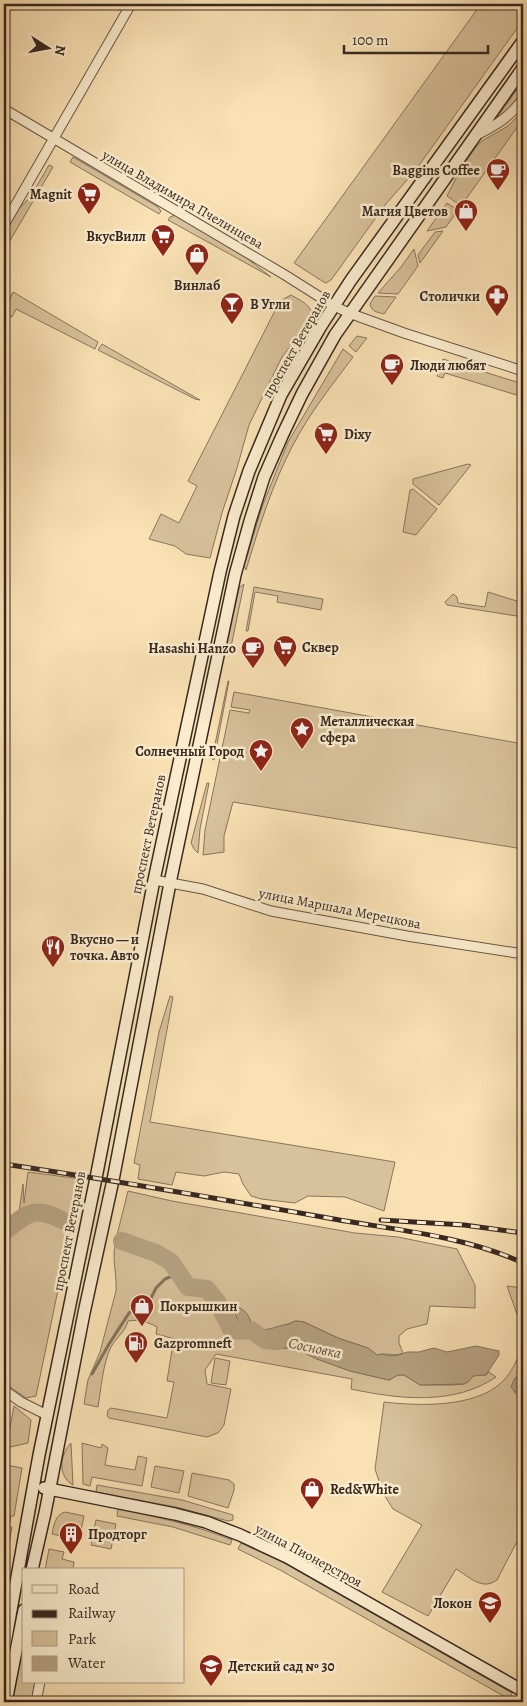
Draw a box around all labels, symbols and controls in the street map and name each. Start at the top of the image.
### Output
north arrow [22,22,72,72]
scale bar [344,22,488,54]
text: 100 m [352,30,389,50]
text: N [50,44,71,57]
street label: улица Владимира Пчелинцева [98,145,267,254]
cafe icon: Baggins Coffee [485,157,511,191]
place label: Baggins Coffee [392,161,481,180]
supermarket icon: Magnit [76,181,102,215]
place label: Magnit [30,185,72,204]
shop icon: Магия Цветов [453,198,479,232]
place label: Магия Цветов [362,202,448,221]
supermarket icon: ВкусВилл [150,223,176,257]
place label: ВкусВилл [86,227,146,246]
shop icon: Винлаб [184,242,210,276]
place label: Винлаб [174,276,220,295]
pharmacy icon: Столички [484,283,510,317]
street label: проспект Ветеранов [258,286,335,402]
place label: Столички [420,287,480,306]
bar icon: В Угли [219,291,245,325]
place label: В Угли [250,295,290,314]
cafe icon: Люди любят [379,352,405,386]
place label: Люди любят [410,356,487,375]
supermarket icon: Dixy [313,421,339,455]
place label: Dixy [344,425,372,444]
supermarket icon: Сквер [272,634,298,668]
cafe icon: Hasashi Hanzo [240,635,266,669]
place label: Сквер [302,638,339,657]
place label: Hasashi Hanzo [148,639,236,658]
place label: Металлическая сфера [320,712,414,747]
place icon: Металлическая сфера [289,716,315,750]
place icon: Солнечный Город [248,738,274,772]
place label: Солнечный Город [135,742,244,761]
street label: проспект Ветеранов [127,772,171,896]
street label: улица Маршала Мерецкова [256,883,423,934]
place label: Вкусно — и точка. Авто [70,930,139,965]
restaurant icon: Вкусно — и точка. Авто [40,934,66,968]
street label: проспект Ветеранов [49,1169,91,1293]
shop icon: Покрышкин [129,1293,155,1327]
place label: Покрышкин [160,1297,238,1316]
fuel station icon: Gazpromneft [123,1330,149,1364]
water label: Сосновка [287,1333,343,1363]
place label: Gazpromneft [154,1334,232,1353]
shop icon: Red&White [299,1476,325,1510]
place label: Red&White [330,1480,399,1499]
street label: улица Пионерстроя [251,1519,366,1592]
building icon: Продторг [58,1521,84,1555]
place label: Продторг [88,1525,147,1544]
legend [22,1568,185,1684]
text: Road [68,1579,100,1599]
school or university icon: Локон [477,1590,503,1624]
place label: Локон [433,1594,472,1613]
text: Railway [68,1603,116,1623]
text: Park [68,1629,97,1649]
text: Water [67,1653,105,1673]
school or university icon: Детский сад № 30 [198,1653,224,1687]
place label: Детский сад № 30 [228,1657,334,1676]

